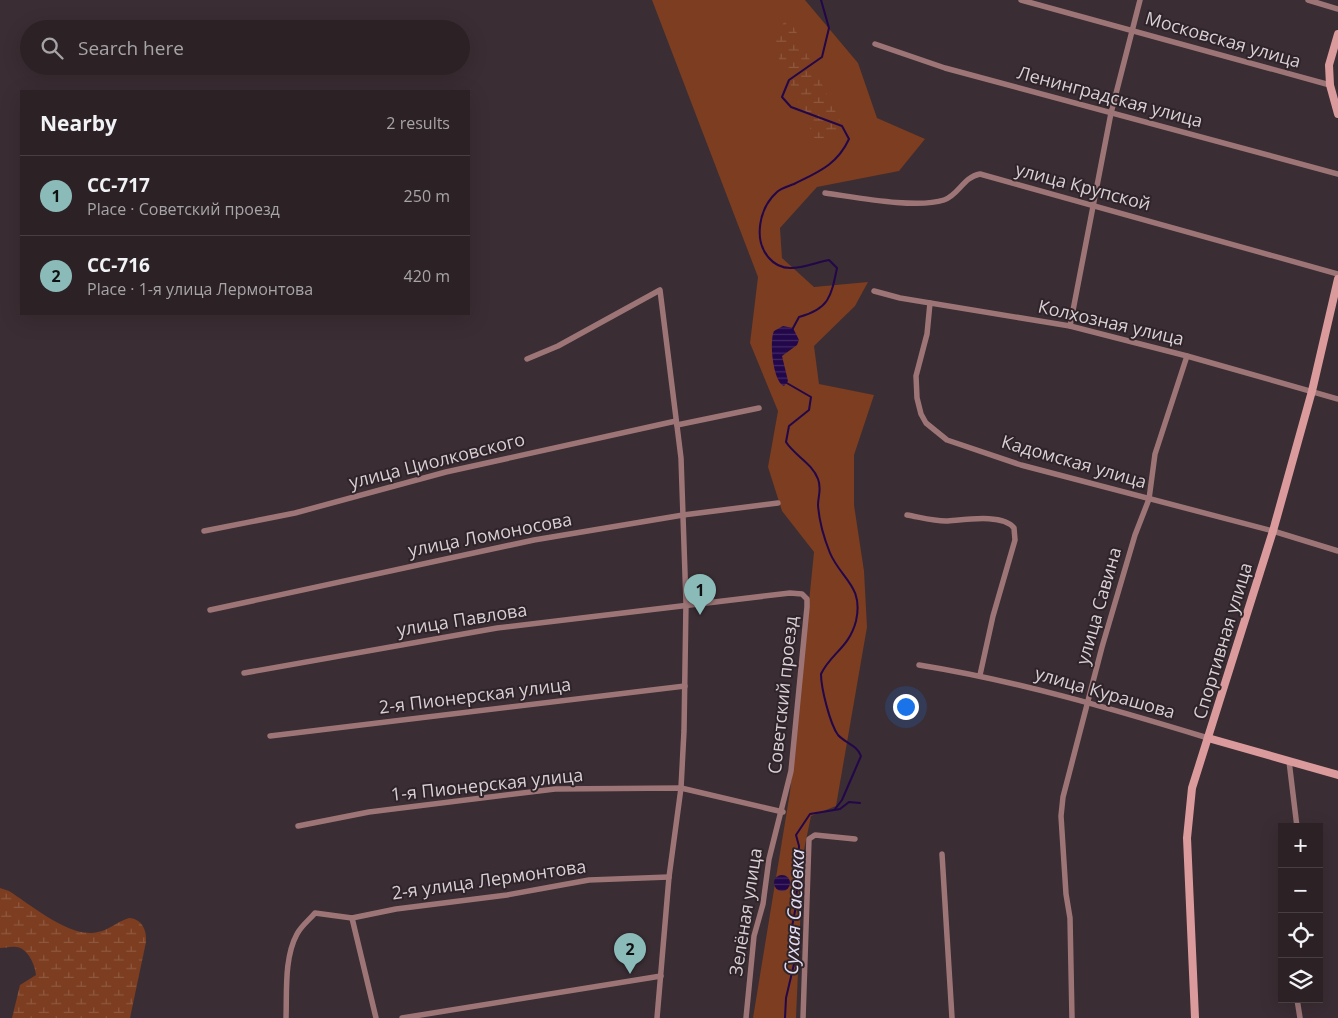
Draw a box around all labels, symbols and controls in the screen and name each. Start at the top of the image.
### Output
street label: Московская улица [1143,5,1304,73]
search box [20,20,470,75]
icon: search [38,34,66,62]
text: Search here [78,35,184,61]
street label: Ленинградская улица [1015,60,1205,132]
text: Nearby [40,109,117,137]
text: 2 results [386,112,450,134]
street label: улица Крупской [1013,156,1154,216]
text: СС-717 [87,172,150,198]
text: 1 [51,185,61,207]
text: 250 m [404,185,450,207]
text: Place · Советский проезд [87,198,280,220]
text: СС-716 [87,252,150,278]
text: 2 [51,265,61,287]
text: 420 m [404,265,450,287]
text: Place · 1-я улица Лермонтова [87,278,313,300]
street label: Колхозная улица [1036,294,1187,350]
street label: улица Циолковского [346,427,527,493]
street label: Кадомская улица [999,429,1150,493]
street label: улица Ломоносова [406,506,574,562]
street label: улица Савина [1070,544,1126,667]
street label: Спортивная улица [1187,559,1257,722]
pin: 1 [684,574,716,615]
street label: улица Павлова [395,597,529,641]
street label: Советский проезд [762,615,802,775]
street label: улица Курашова [1032,661,1178,724]
street label: 2-я Пионерская улица [378,671,572,719]
your location [893,694,919,720]
street label: 1-я Пионерская улица [390,762,584,806]
map controls [1278,823,1323,1003]
button: + [1278,823,1323,868]
street label: Зелёная улица [723,846,767,977]
water label: Сухая Сасовка [778,848,810,976]
street label: 2-я улица Лермонтова [390,853,588,905]
button: − [1278,868,1323,913]
button: locate [1278,913,1323,958]
pin: 2 [614,933,646,974]
button: layers [1278,958,1323,1003]

